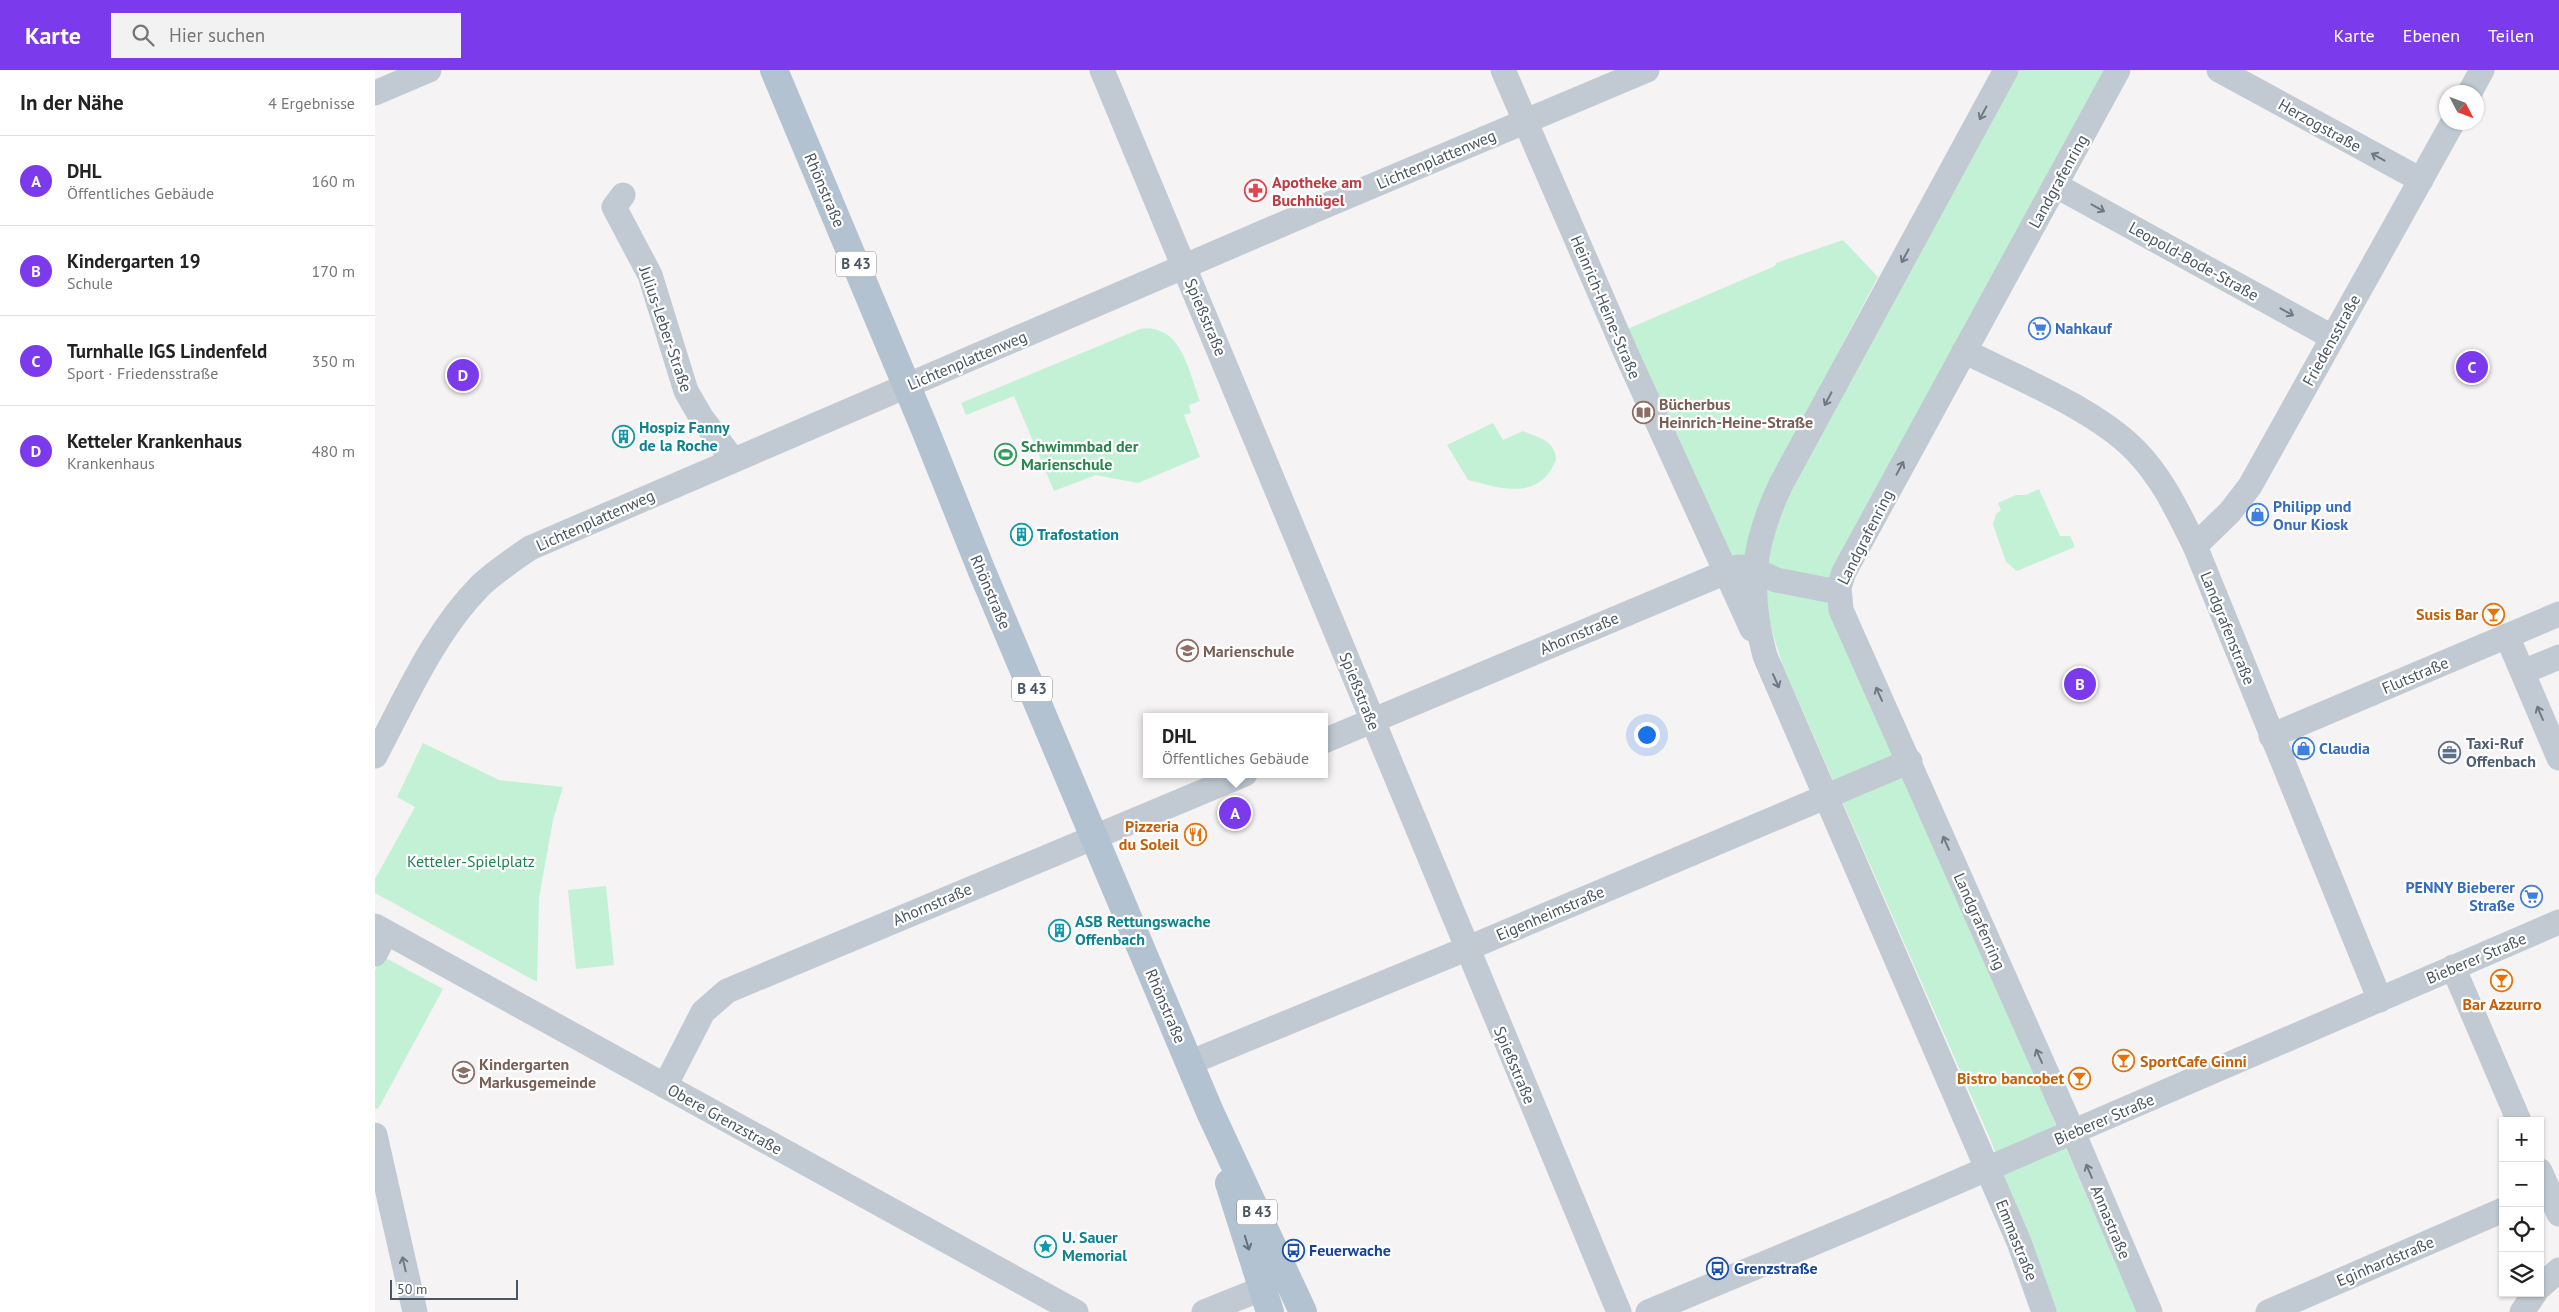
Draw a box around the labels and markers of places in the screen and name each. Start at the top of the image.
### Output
place label: Apotheke am Buchhügel [1272,172,1362,210]
pharmacy icon: Apotheke am Buchhügel [1244,179,1268,203]
supermarket icon: Nahkauf [2027,316,2051,340]
place label: Nahkauf [2055,318,2113,338]
pin: C [2456,348,2488,386]
pin: D [447,356,479,394]
place label: Bücherbus Heinrich-Heine-Straße [1659,394,1813,432]
library icon: Bücherbus Heinrich-Heine-Straße [1631,401,1655,425]
place label: Hospiz Fanny de la Roche [639,417,730,455]
building icon: Hospiz Fanny de la Roche [611,424,635,448]
place label: Schwimmbad der Marienschule [1021,436,1139,474]
sports icon: Schwimmbad der Marienschule [993,443,1017,467]
place label: Philipp und Onur Kiosk [2273,496,2351,534]
shop icon: Philipp und Onur Kiosk [2245,503,2269,527]
building icon: Trafostation [1009,522,1033,546]
place label: Trafostation [1037,524,1119,544]
bar icon: Susis Bar [2482,602,2506,626]
place label: Susis Bar [2416,604,2478,624]
school or university icon: Marienschule [1175,639,1199,663]
place label: Marienschule [1203,641,1294,661]
pin: B [2064,665,2096,703]
place label: Taxi-Ruf Offenbach [2466,733,2536,771]
shop icon: Claudia [2291,736,2315,760]
place label: Claudia [2319,738,2370,758]
office icon: Taxi-Ruf Offenbach [2438,740,2462,764]
pin: A [1219,794,1251,832]
place label: Pizzeria du Soleil [1119,816,1179,854]
restaurant icon: Pizzeria du Soleil [1183,823,1207,847]
place label: PENNY Bieberer Straße [2405,877,2515,915]
supermarket icon: PENNY Bieberer Straße [2519,884,2543,908]
place label: ASB Rettungswache Offenbach [1075,911,1211,949]
building icon: ASB Rettungswache Offenbach [1047,918,1071,942]
bar icon: Bar Azzurro [2490,968,2514,992]
place label: Bar Azzurro [2462,994,2542,1014]
bar icon: SportCafe Ginni [2112,1049,2136,1073]
place label: SportCafe Ginni [2140,1051,2247,1071]
place label: Kindergarten Markusgemeinde [479,1054,596,1092]
school or university icon: Kindergarten Markusgemeinde [451,1061,475,1085]
bar icon: Bistro bancobet [2068,1066,2092,1090]
place label: Bistro bancobet [1957,1068,2064,1088]
place label: U. Sauer Memorial [1062,1227,1127,1265]
place icon: U. Sauer Memorial [1034,1234,1058,1258]
bus stop icon: Feuerwache [1281,1238,1305,1262]
place label: Feuerwache [1309,1240,1391,1260]
bus stop icon: Grenzstraße [1706,1256,1730,1280]
place label: Grenzstraße [1734,1258,1818,1278]

